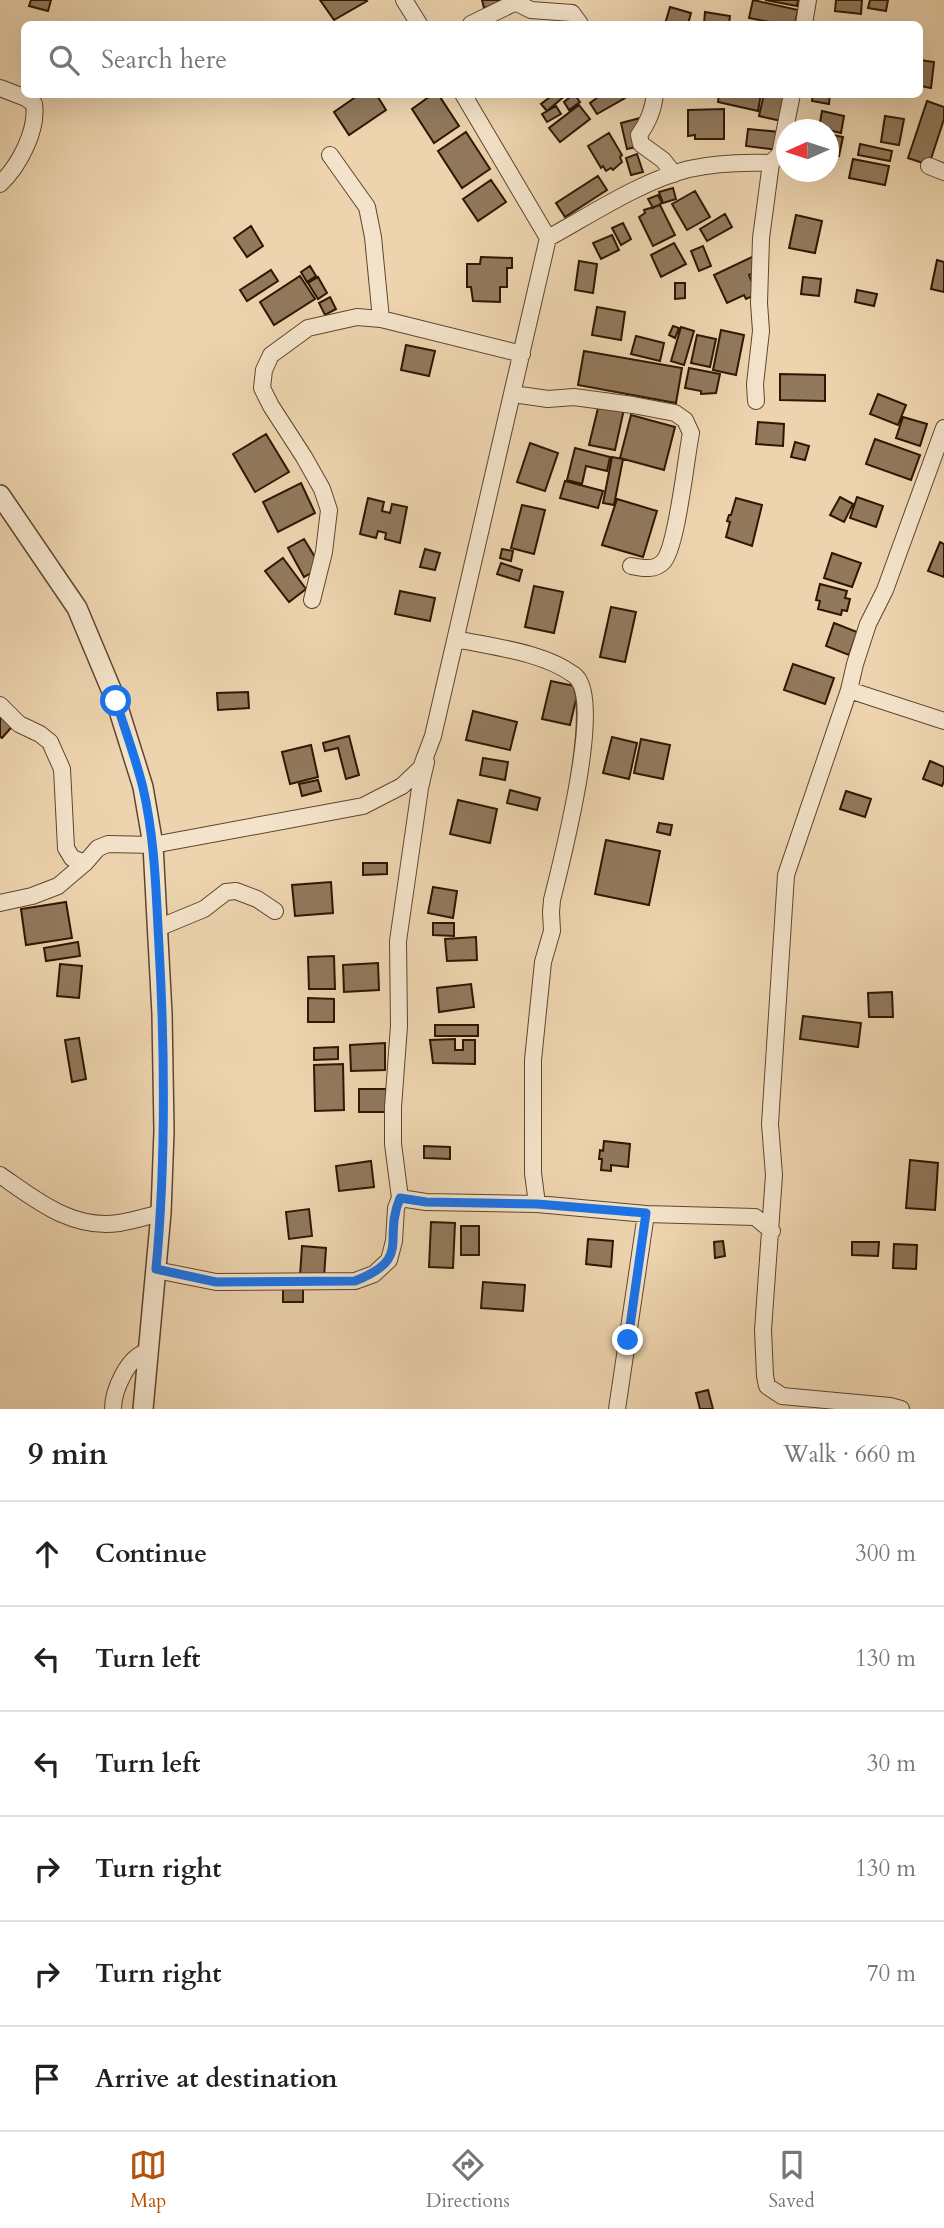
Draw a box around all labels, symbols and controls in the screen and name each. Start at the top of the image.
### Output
search box [21,21,923,98]
icon: search [45,41,83,79]
text: Search here [101,42,227,77]
north arrow [776,119,839,182]
route start [100,685,131,716]
route end [612,1324,643,1355]
text: 9 min [28,1434,108,1475]
text: Walk · 660 m [783,1439,916,1470]
icon: ahead [28,1535,66,1573]
text: Continue [95,1536,207,1571]
text: 300 m [855,1538,916,1569]
icon: left [28,1640,66,1678]
text: Turn left [95,1641,200,1676]
text: 130 m [855,1643,916,1674]
icon: left [28,1745,66,1783]
text: Turn left [95,1746,200,1781]
text: 30 m [867,1748,916,1779]
icon: right [28,1850,66,1888]
text: Turn right [95,1851,222,1886]
text: 130 m [855,1853,916,1884]
icon: right [28,1955,66,1993]
text: Turn right [95,1956,222,1991]
text: 70 m [867,1958,916,1989]
icon: arrive [28,2060,66,2098]
text: Arrive at destination [95,2061,338,2096]
tab: Map [129,2146,167,2214]
tab: Directions [426,2146,510,2214]
tab: Saved [769,2146,815,2214]

